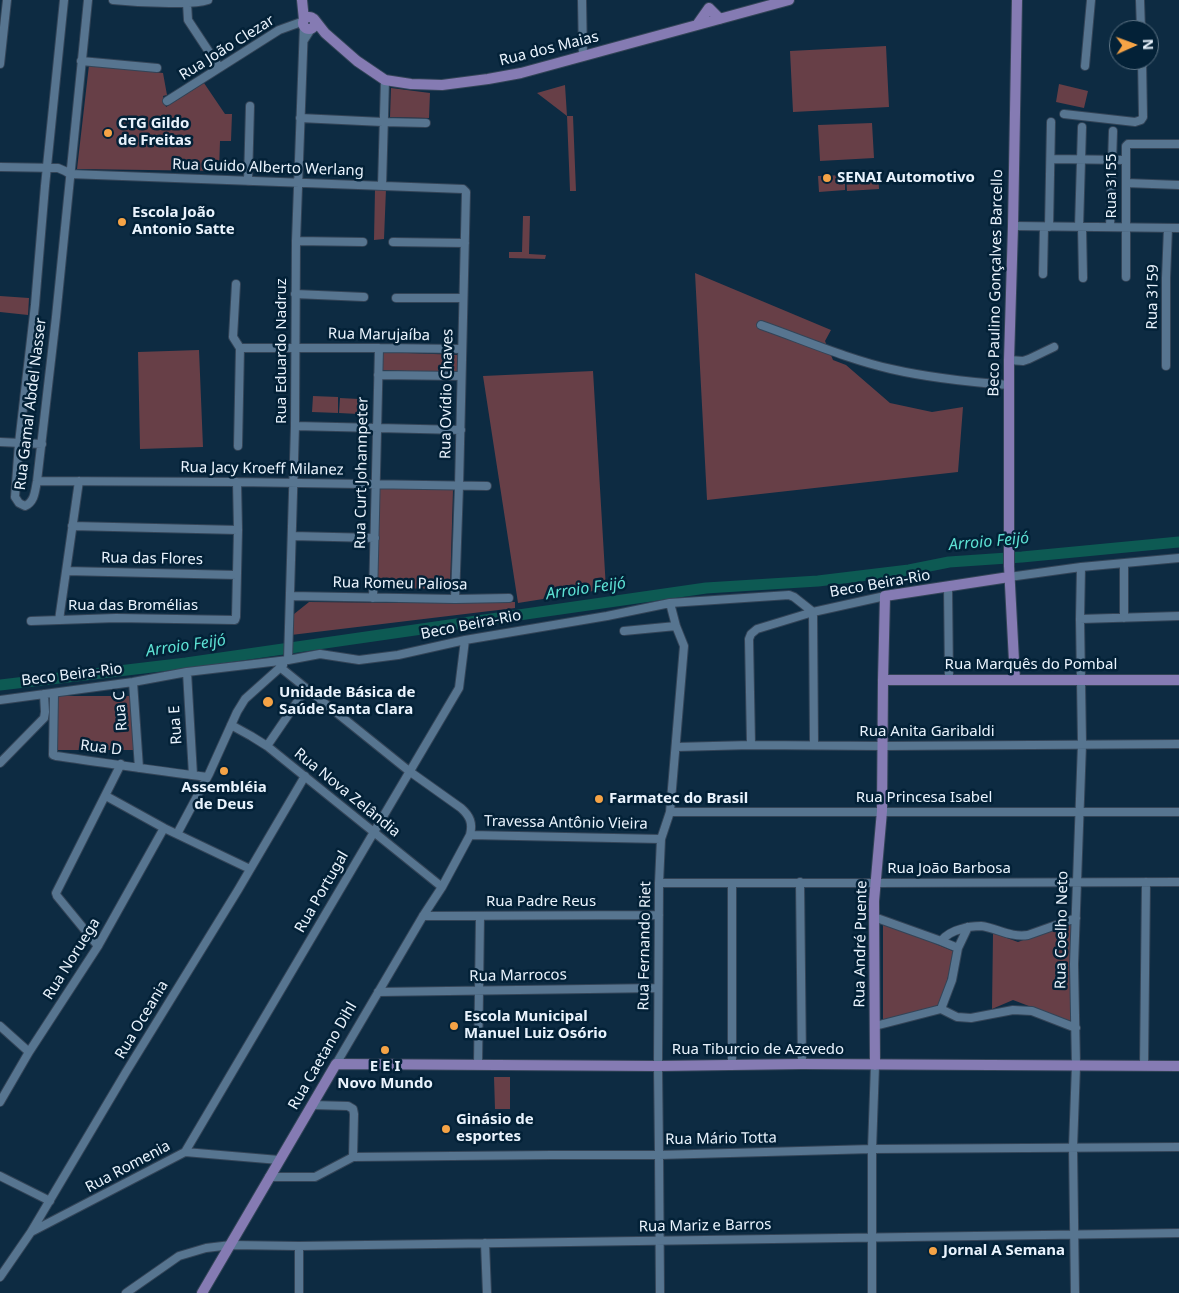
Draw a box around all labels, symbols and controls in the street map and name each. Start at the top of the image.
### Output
street label: Rua João Clezar [176,12,278,84]
north arrow [1109,20,1159,70]
street label: Rua dos Maias [497,28,601,70]
text: N [1139,38,1158,51]
place label: CTG Gildo de Freitas [118,115,191,150]
marker: CTG Gildo de Freitas [102,127,114,139]
street label: Rua 3155 [1103,153,1121,219]
street label: Rua Guido Alberto Werlang [172,156,364,180]
place label: SENAI Automotivo [837,169,975,187]
street label: Beco Paulino Gonçalves Barcello [985,169,1007,397]
marker: SENAI Automotivo [821,172,833,184]
place label: Escola João Antonio Satte [132,204,235,239]
marker: Escola João Antonio Satte [116,216,128,228]
street label: Rua 3159 [1143,264,1163,330]
street label: Rua Eduardo Nadruz [273,278,291,424]
street label: Rua Gamal Abdel Nasser [11,317,51,491]
street label: Rua Marujaíba [328,325,430,345]
street label: Rua Ovídio Chaves [437,329,457,459]
street label: Rua Curt Johannpeter [352,397,372,549]
street label: Rua Jacy Kroeff Milanez [180,459,344,479]
water label: Arroio Feijó [948,529,1030,555]
street label: Rua das Flores [101,549,203,569]
street label: Beco Beira-Rio [828,566,932,602]
street label: Rua Romeu Paliosa [332,574,468,594]
water label: Arroio Feijó [545,574,627,604]
street label: Rua das Bromélias [68,597,198,615]
street label: Beco Beira-Rio [419,606,523,644]
water label: Arroio Feijó [145,631,227,661]
street label: Rua Marquês do Pombal [945,656,1117,674]
street label: Beco Beira-Rio [20,660,124,690]
place label: Unidade Básica de Saúde Santa Clara [279,684,415,719]
street label: Rua C [111,690,131,732]
marker: Unidade Básica de Saúde Santa Clara [261,695,275,709]
street label: Rua E [166,705,186,745]
street label: Rua Anita Garibaldi [859,723,995,741]
street label: Rua D [79,737,123,759]
street label: Rua Nova Zelândia [290,745,404,841]
marker: Assembléia de Deus [218,765,230,777]
place label: Assembléia de Deus [181,779,267,814]
street label: Rua Princesa Isabel [856,789,992,807]
place label: Farmatec do Brasil [609,790,748,808]
marker: Farmatec do Brasil [593,793,605,805]
street label: Travessa Antônio Vieira [484,813,648,833]
street label: Rua Portugal [291,848,353,936]
street label: Rua João Barbosa [887,860,1011,878]
street label: Rua Coelho Neto [1052,871,1072,989]
street label: Rua André Puente [851,880,871,1008]
street label: Rua Fernando Riet [635,881,655,1011]
street label: Rua Padre Reus [486,893,596,911]
street label: Rua Noruega [40,915,104,1003]
street label: Rua Marrocos [469,966,567,986]
street label: Rua Oceania [112,978,172,1062]
street label: Rua Caetano Dihl [285,999,361,1113]
place label: Escola Municipal Manuel Luiz Osório [464,1008,607,1043]
marker: Escola Municipal Manuel Luiz Osório [448,1020,460,1032]
street label: Rua Tiburcio de Azevedo [672,1041,844,1059]
marker: E E I Novo Mundo [379,1044,391,1056]
place label: E E I Novo Mundo [337,1058,433,1093]
place label: Ginásio de esportes [456,1111,534,1146]
marker: Ginásio de esportes [440,1123,452,1135]
street label: Rua Mário Totta [665,1129,777,1149]
street label: Rua Romenia [83,1137,173,1197]
street label: Rua Mariz e Barros [638,1216,772,1236]
place label: Jornal A Semana [943,1242,1065,1260]
marker: Jornal A Semana [927,1245,939,1257]

